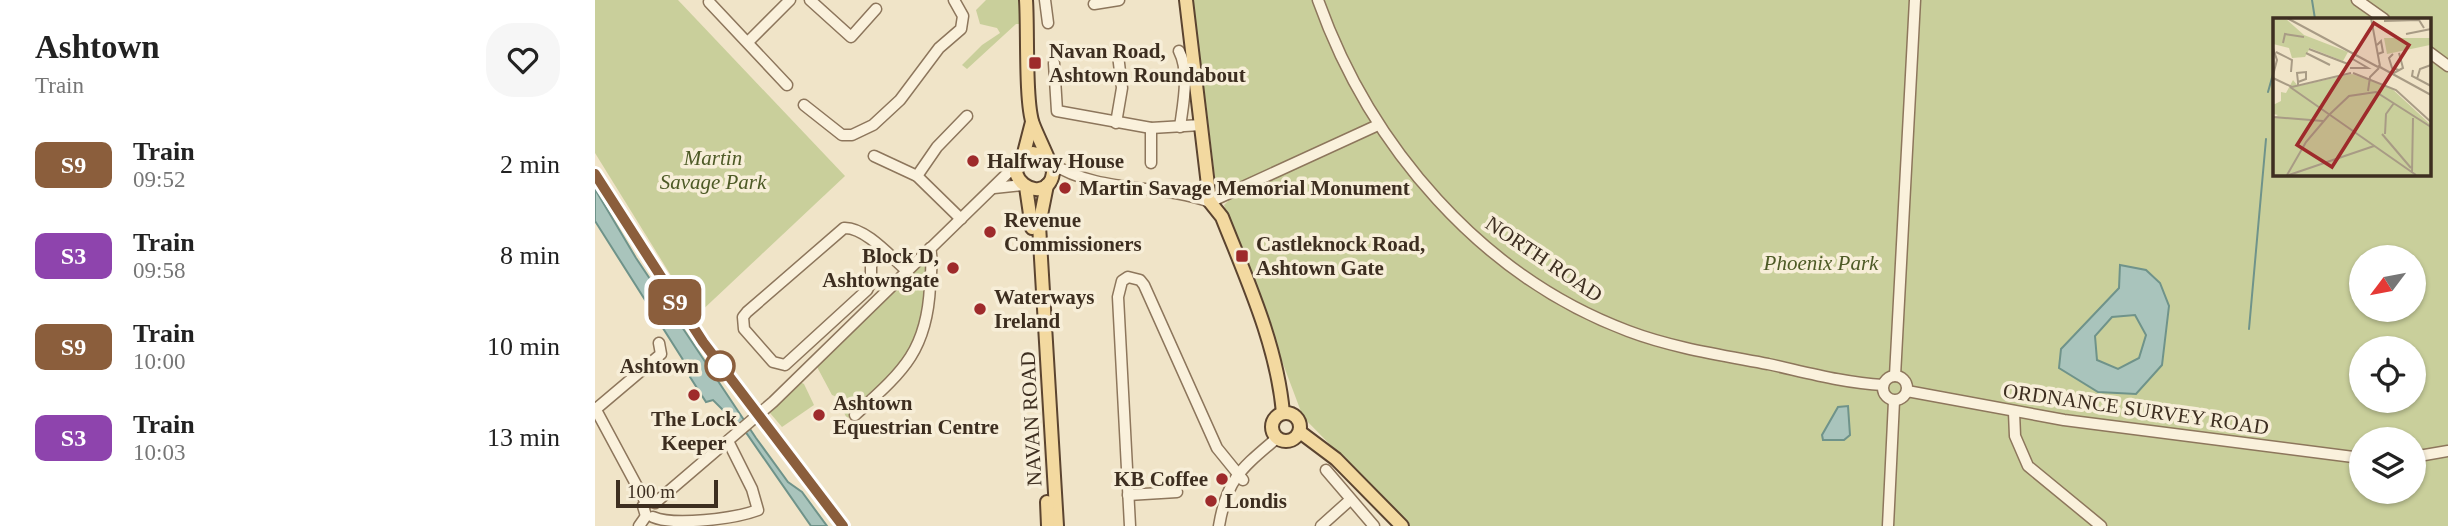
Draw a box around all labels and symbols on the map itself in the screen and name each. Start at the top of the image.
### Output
inset map [2273,18,2431,175]
place label: Navan Road, Ashtown Roundabout [1049,39,1246,87]
marker: Navan Road, Ashtown Roundabout [1027,55,1043,71]
park label: Martin Savage Park [660,146,767,194]
place label: Halfway House [987,149,1124,173]
marker: Halfway House [965,153,981,169]
place label: Martin Savage Memorial Monument [1079,176,1410,200]
marker: Martin Savage Memorial Monument [1057,180,1073,196]
place label: Revenue Commissioners [1004,208,1142,256]
street label: NORTH ROAD [1481,211,1607,307]
marker: Revenue Commissioners [982,224,998,240]
place label: Castleknock Road, Ashtown Gate [1256,232,1425,280]
place label: Block D, Ashtowngate [822,244,939,292]
north arrow [2349,245,2425,322]
marker: Castleknock Road, Ashtown Gate [1234,248,1250,264]
park label: Phoenix Park [1763,251,1879,275]
marker: Block D, Ashtowngate [945,260,961,276]
line badge: S9 [643,279,707,325]
place label: Waterways Ireland [994,285,1094,333]
marker: Waterways Ireland [972,301,988,317]
marker: Ashtown [705,351,735,381]
street label: NAVAN ROAD [1015,351,1047,487]
place label: Ashtown [620,354,699,378]
street label: ORDNANCE SURVEY ROAD [2002,378,2270,440]
marker: The Lock Keeper [686,387,702,403]
place label: Ashtown Equestrian Centre [833,391,999,439]
place label: The Lock Keeper [651,407,737,455]
marker: Ashtown Equestrian Centre [811,407,827,423]
place label: KB Coffee [1114,467,1208,491]
marker: KB Coffee [1214,471,1230,487]
scale bar [616,477,717,509]
place label: Londis [1225,489,1287,513]
marker: Londis [1203,493,1219,509]

